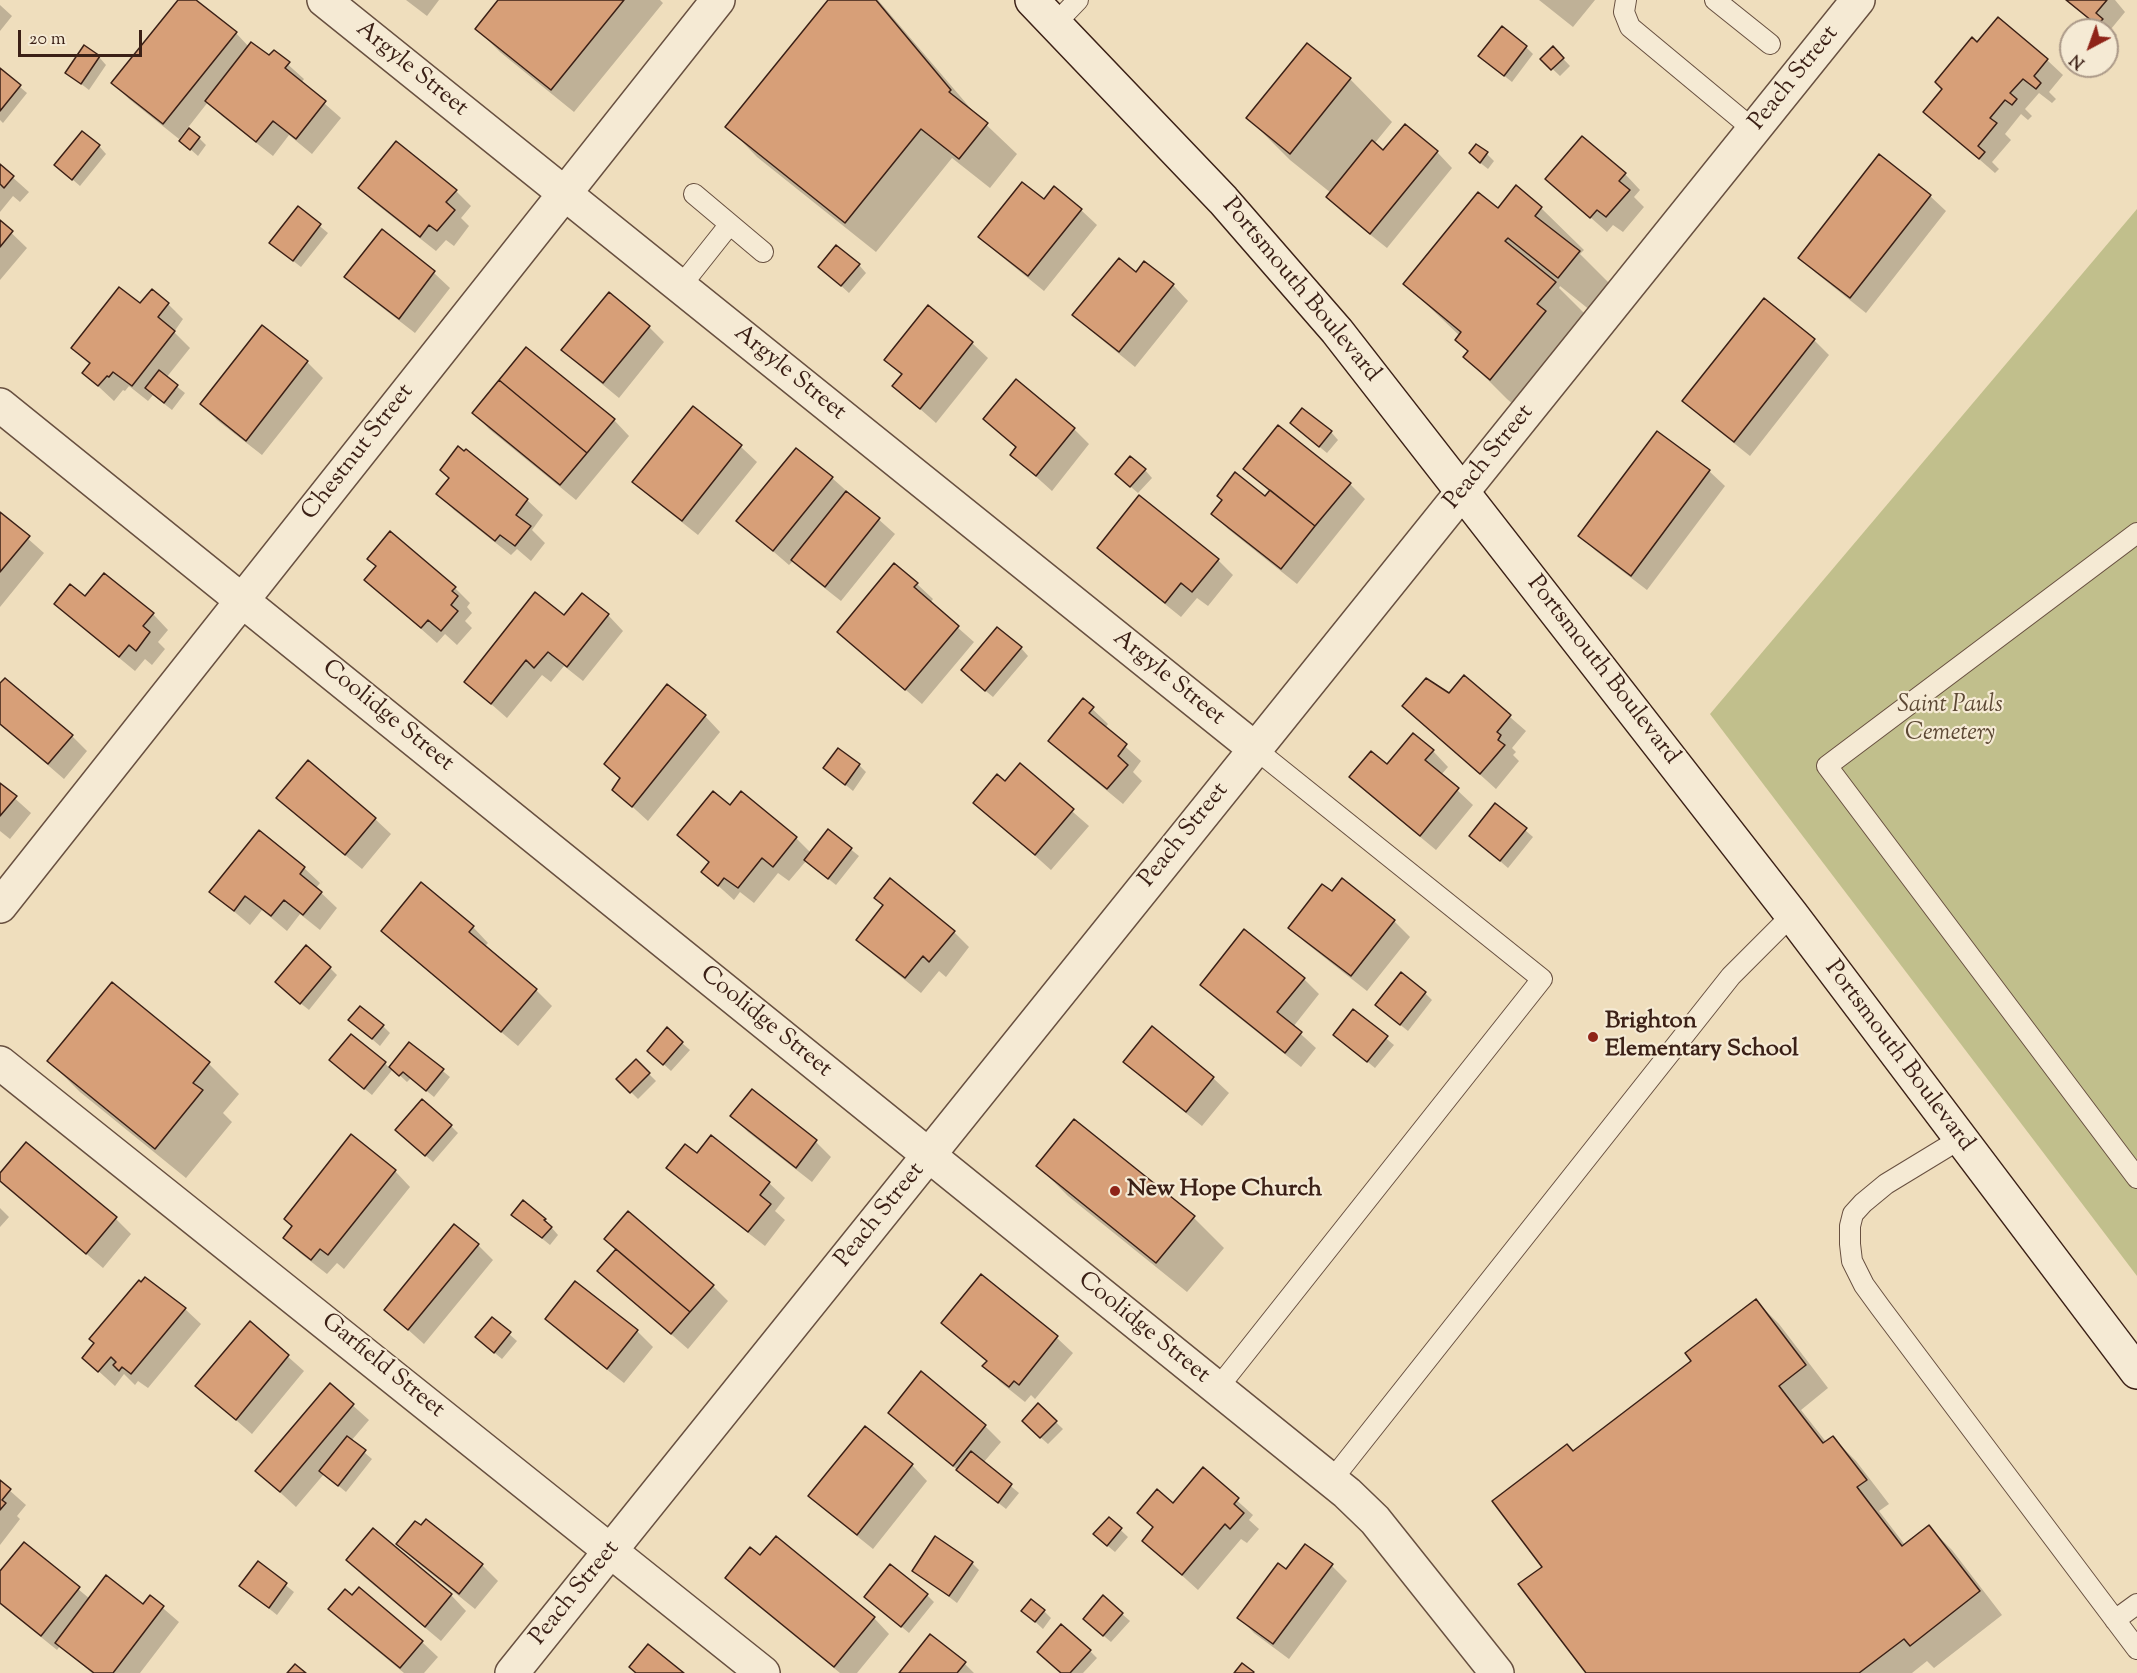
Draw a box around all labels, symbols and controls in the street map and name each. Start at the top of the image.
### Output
street label: Argyle Street [349,16,473,124]
scale bar [21,18,146,56]
north arrow [2059,18,2119,78]
street label: Peach Street [1744,21,1846,137]
text: 20 m [29,27,66,53]
text: N [2066,48,2091,73]
street label: Portsmouth Boulevard [1215,193,1385,389]
street label: Argyle Street [727,320,851,428]
street label: Chestnut Street [297,379,421,527]
street label: Peach Street [1439,400,1541,516]
street label: Portsmouth Boulevard [1519,571,1685,771]
street label: Argyle Street [1106,625,1230,733]
street label: Coolidge Street [315,655,459,779]
park label: Saint Pauls Cemetery [1897,693,2003,749]
street label: Peach Street [1134,778,1236,894]
street label: Portsmouth Boulevard [1817,956,1979,1158]
street label: Coolidge Street [693,961,837,1085]
place label: Brighton Elementary School [1605,1009,1799,1065]
marker: Brighton Elementary School [1586,1030,1600,1044]
street label: Peach Street [830,1158,932,1274]
place label: New Hope Church [1127,1177,1322,1205]
marker: New Hope Church [1108,1184,1122,1198]
street label: Coolidge Street [1071,1267,1215,1391]
street label: Garfield Street [314,1308,450,1426]
street label: Peach Street [525,1536,627,1652]

